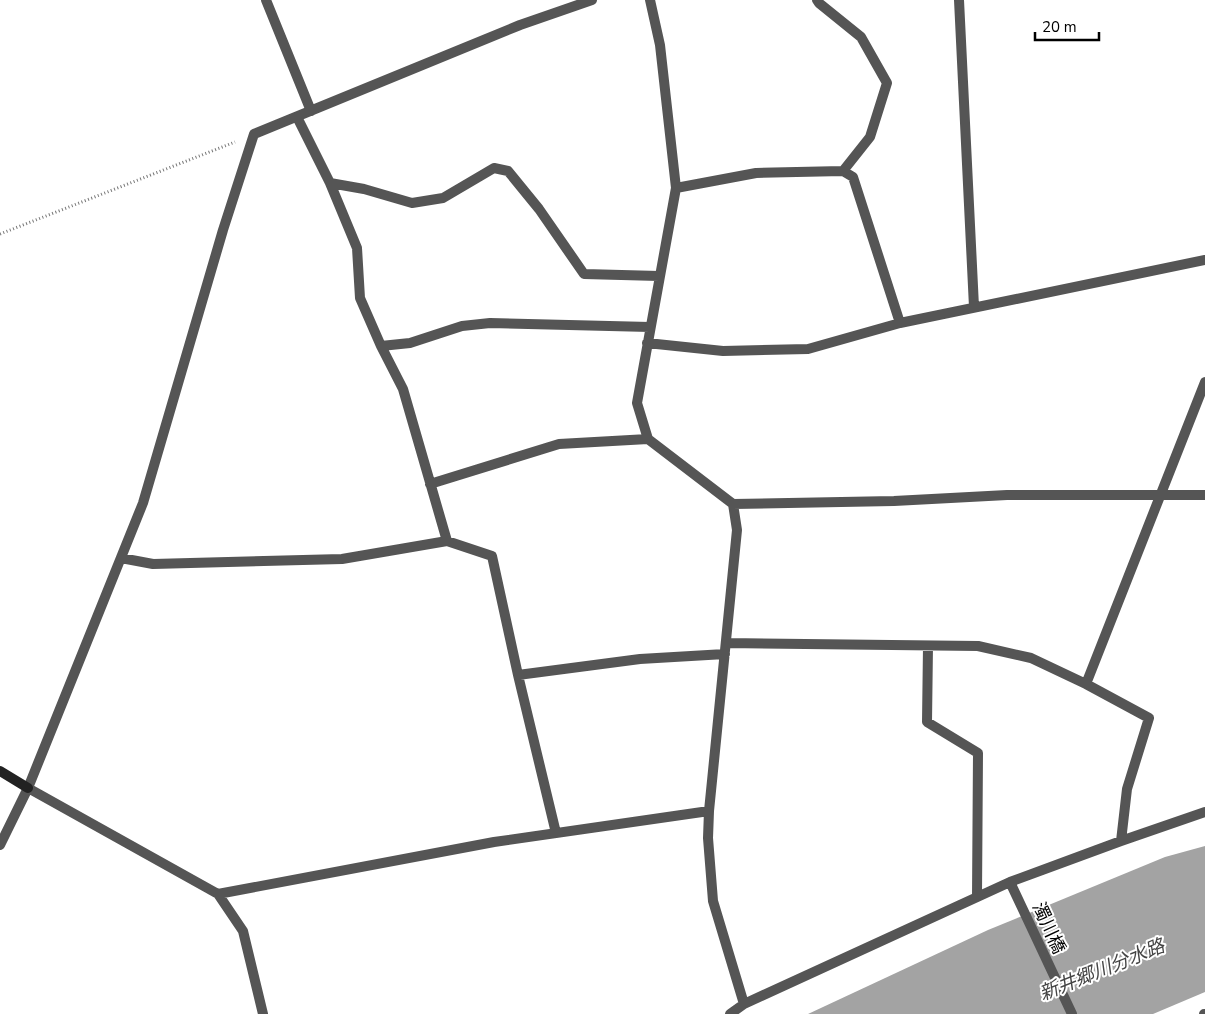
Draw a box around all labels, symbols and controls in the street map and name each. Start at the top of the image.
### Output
scale bar [1035,10,1099,42]
text: 20 m [1042,17,1077,37]
street label: 濁川橋 [1027,898,1071,958]
water label: 新井郷川分水路 [1035,932,1170,1007]

